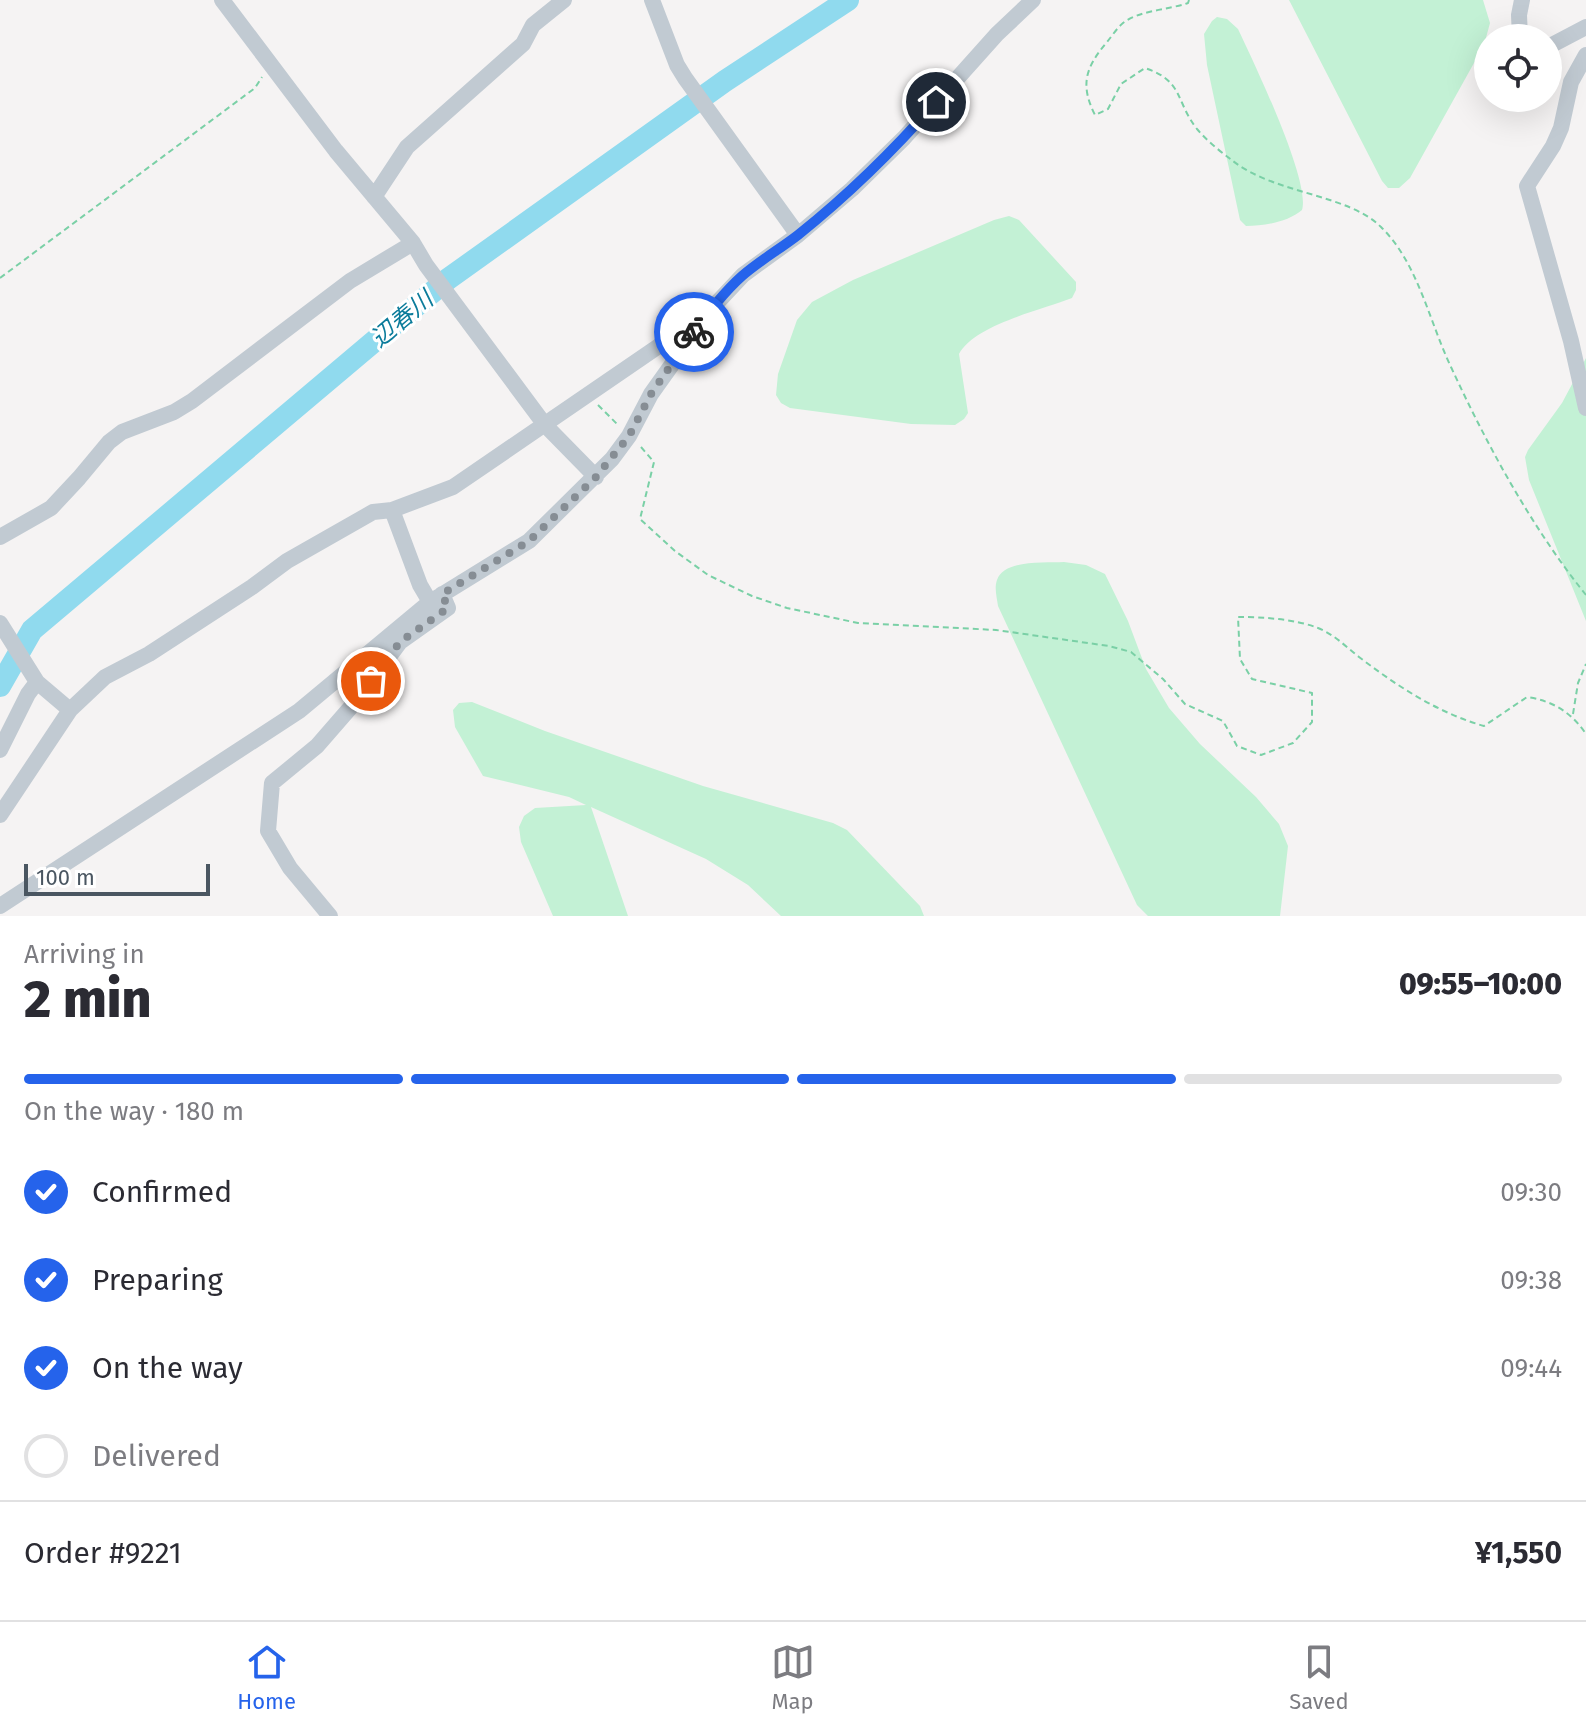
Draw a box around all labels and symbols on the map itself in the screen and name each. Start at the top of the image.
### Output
pin [902,68,970,136]
water label: 辺春川 [365,283,441,353]
courier [654,292,734,372]
pin [337,647,405,715]
scale bar [24,860,210,896]

